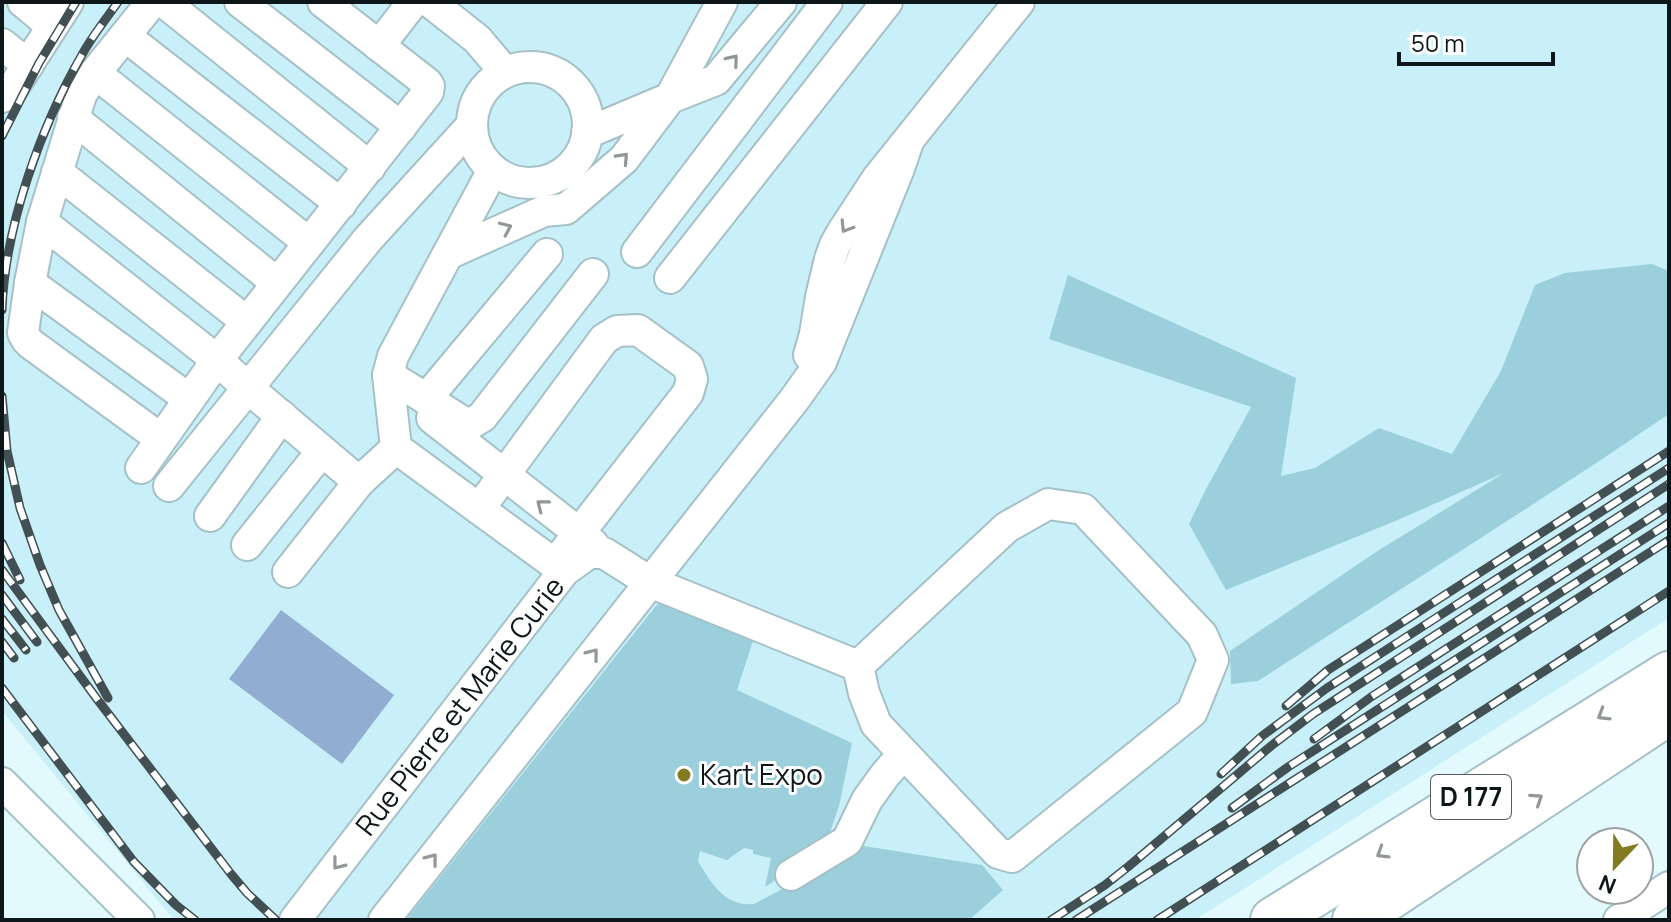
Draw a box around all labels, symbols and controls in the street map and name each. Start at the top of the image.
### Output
scale bar [1399,16,1553,66]
text: 50 m [1411,26,1465,59]
one-way arrow [723,55,738,70]
one-way arrow [613,153,628,167]
one-way arrow [840,218,855,233]
one-way arrow [498,222,512,238]
one-way arrow [536,500,551,514]
street label: Rue Pierre et Marie Curie [346,568,572,843]
one-way arrow [583,648,597,663]
one-way arrow [1597,706,1612,721]
place label: Kart Expo [700,755,823,793]
marker: Kart Expo [675,766,693,784]
road number: D 177 [1431,775,1511,819]
one-way arrow [1528,794,1542,809]
north arrow [1575,826,1655,906]
one-way arrow [1376,843,1391,858]
one-way arrow [422,854,437,868]
one-way arrow [334,855,348,870]
text: N [1595,868,1620,901]

